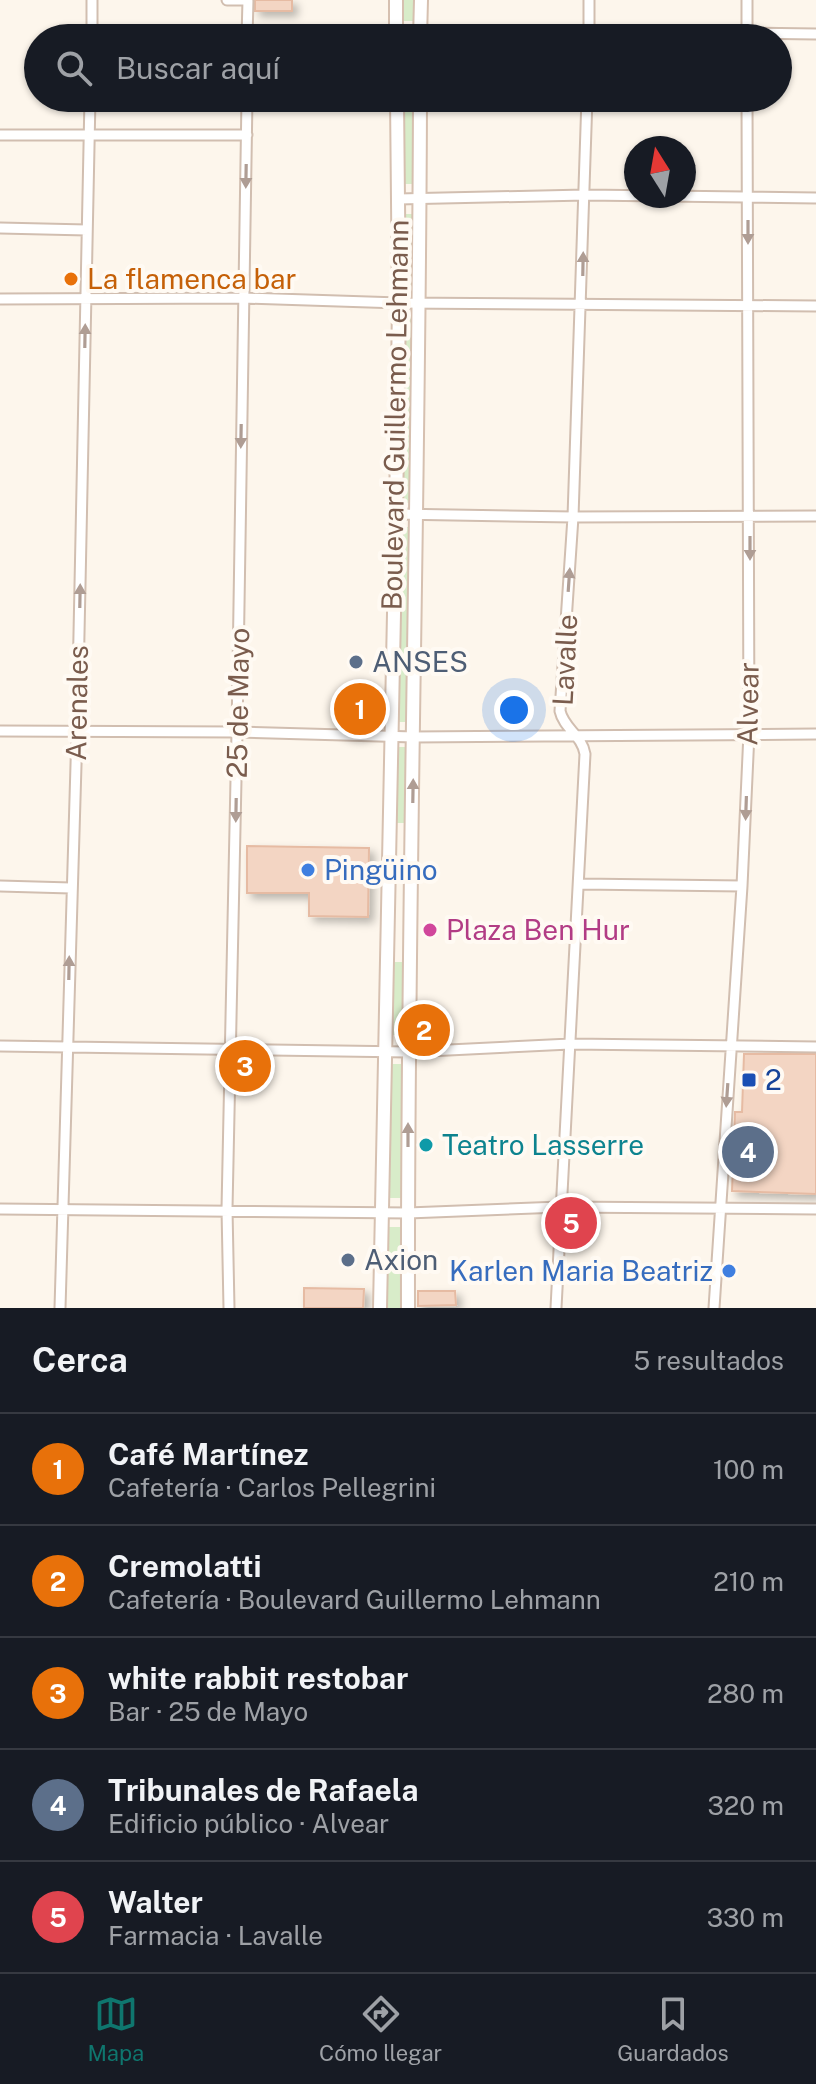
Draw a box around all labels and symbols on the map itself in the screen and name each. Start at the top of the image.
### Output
north arrow [624,136,696,208]
one-way arrow [240,164,252,189]
street label: Boulevard Guillermo Lehmann [375,219,414,611]
one-way arrow [741,220,754,245]
one-way arrow [577,251,589,276]
place label: La flamenca bar [87,262,296,295]
marker: La flamenca bar [62,270,80,288]
one-way arrow [79,323,91,348]
one-way arrow [235,424,248,449]
one-way arrow [744,536,756,561]
one-way arrow [563,567,576,592]
one-way arrow [73,583,86,608]
street label: Lavalle [546,613,583,707]
street label: 25 de Mayo [220,627,255,779]
street label: Arenales [59,645,94,761]
place label: ANSES [372,645,468,678]
marker: ANSES [347,653,365,671]
street label: Alvear [730,662,765,746]
pin: 1 [334,679,386,739]
your location [494,690,534,730]
one-way arrow [407,778,419,803]
one-way arrow [739,796,752,821]
one-way arrow [229,798,242,823]
place label: Pingüino [324,853,438,886]
marker: Pingüino [299,861,317,879]
place label: Plaza Ben Hur [446,913,630,946]
marker: Plaza Ben Hur [421,921,439,939]
one-way arrow [63,955,75,980]
pin: 2 [398,1000,450,1060]
pin: 3 [219,1036,271,1096]
place label: 2 [765,1063,782,1096]
marker: 2 [740,1071,758,1089]
one-way arrow [720,1083,733,1108]
one-way arrow [402,1122,414,1147]
pin: 4 [722,1122,774,1182]
place label: Teatro Lasserre [442,1128,644,1161]
marker: Teatro Lasserre [417,1136,435,1154]
pin: 5 [545,1193,597,1253]
place label: Axion [364,1243,438,1276]
marker: Axion [339,1251,357,1269]
place label: Karlen Maria Beatriz [449,1254,713,1287]
marker: Karlen Maria Beatriz [720,1262,738,1280]

